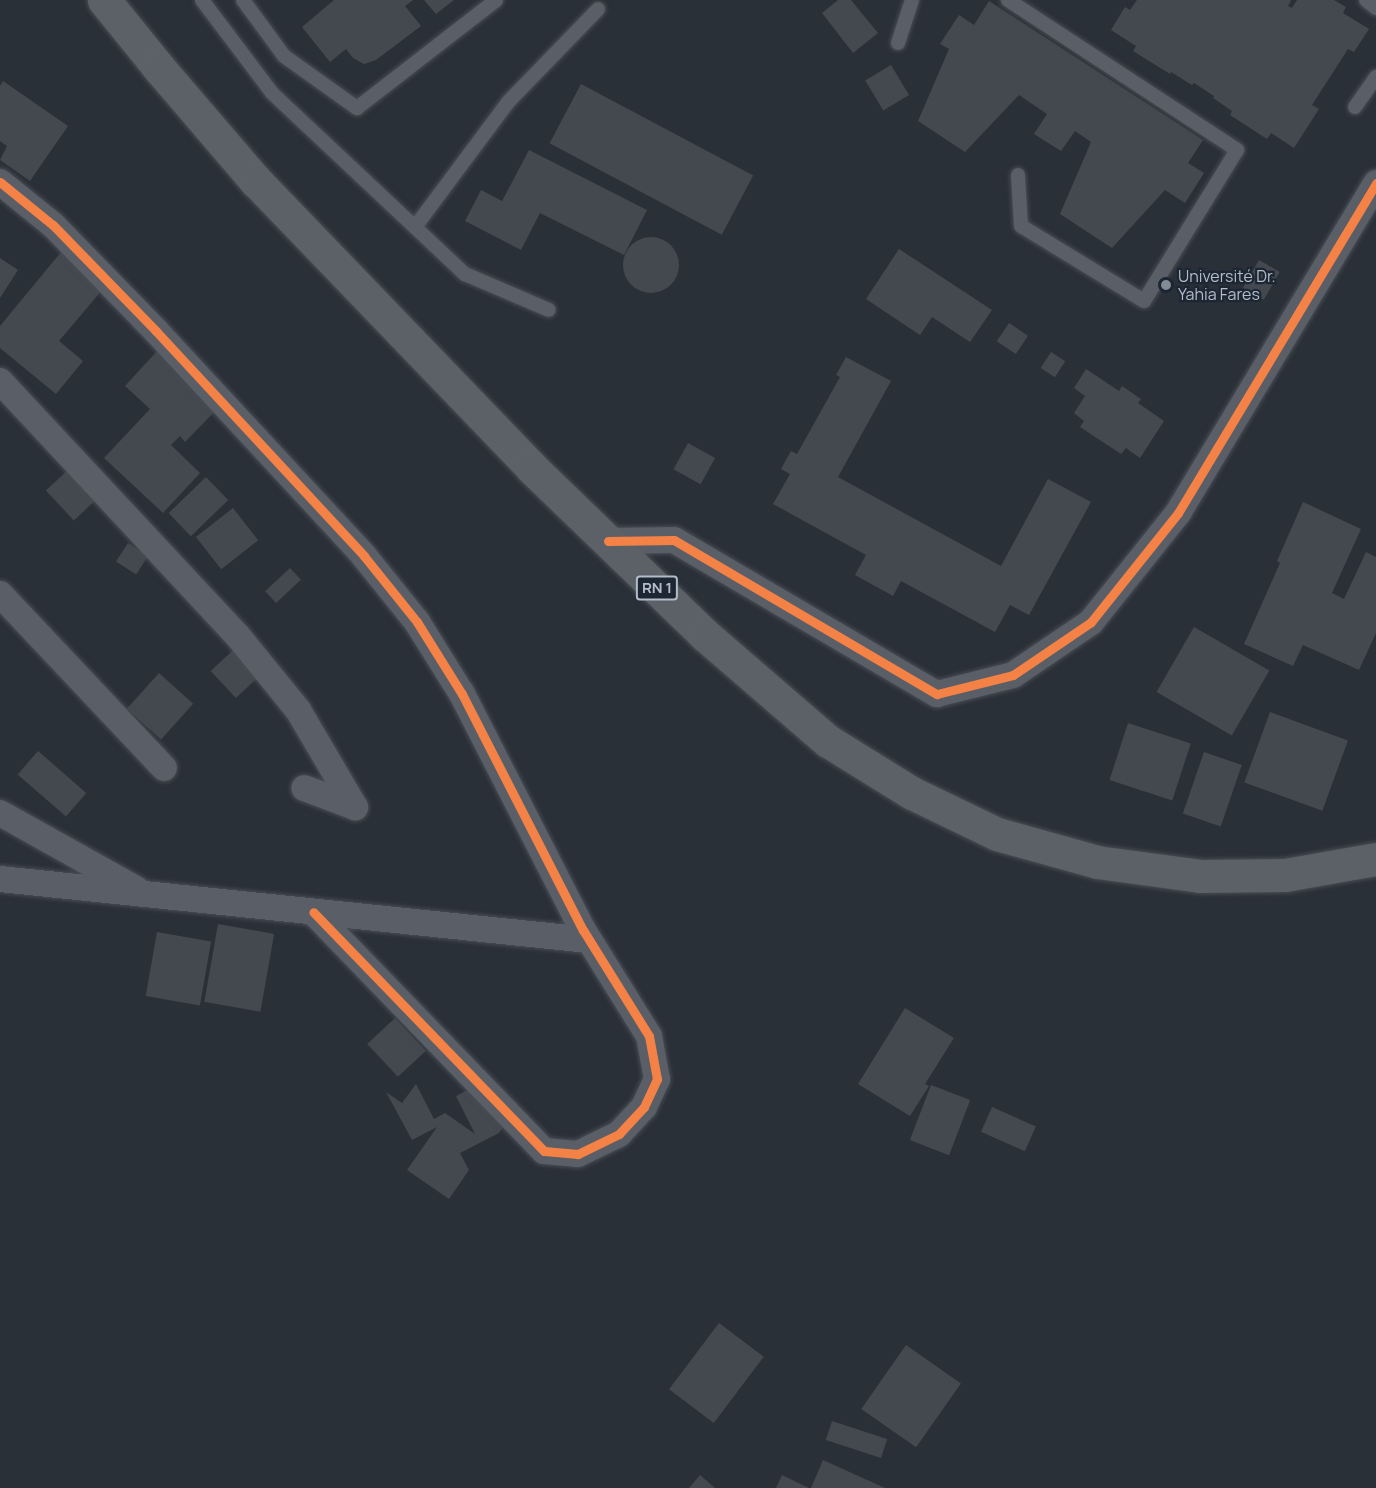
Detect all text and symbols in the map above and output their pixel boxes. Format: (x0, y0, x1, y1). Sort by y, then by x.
place label: Université Dr. Yahia Fares (1178, 266, 1275, 304)
marker: Université Dr. Yahia Fares (1159, 278, 1173, 292)
road number: RN 1 (634, 576, 680, 600)

